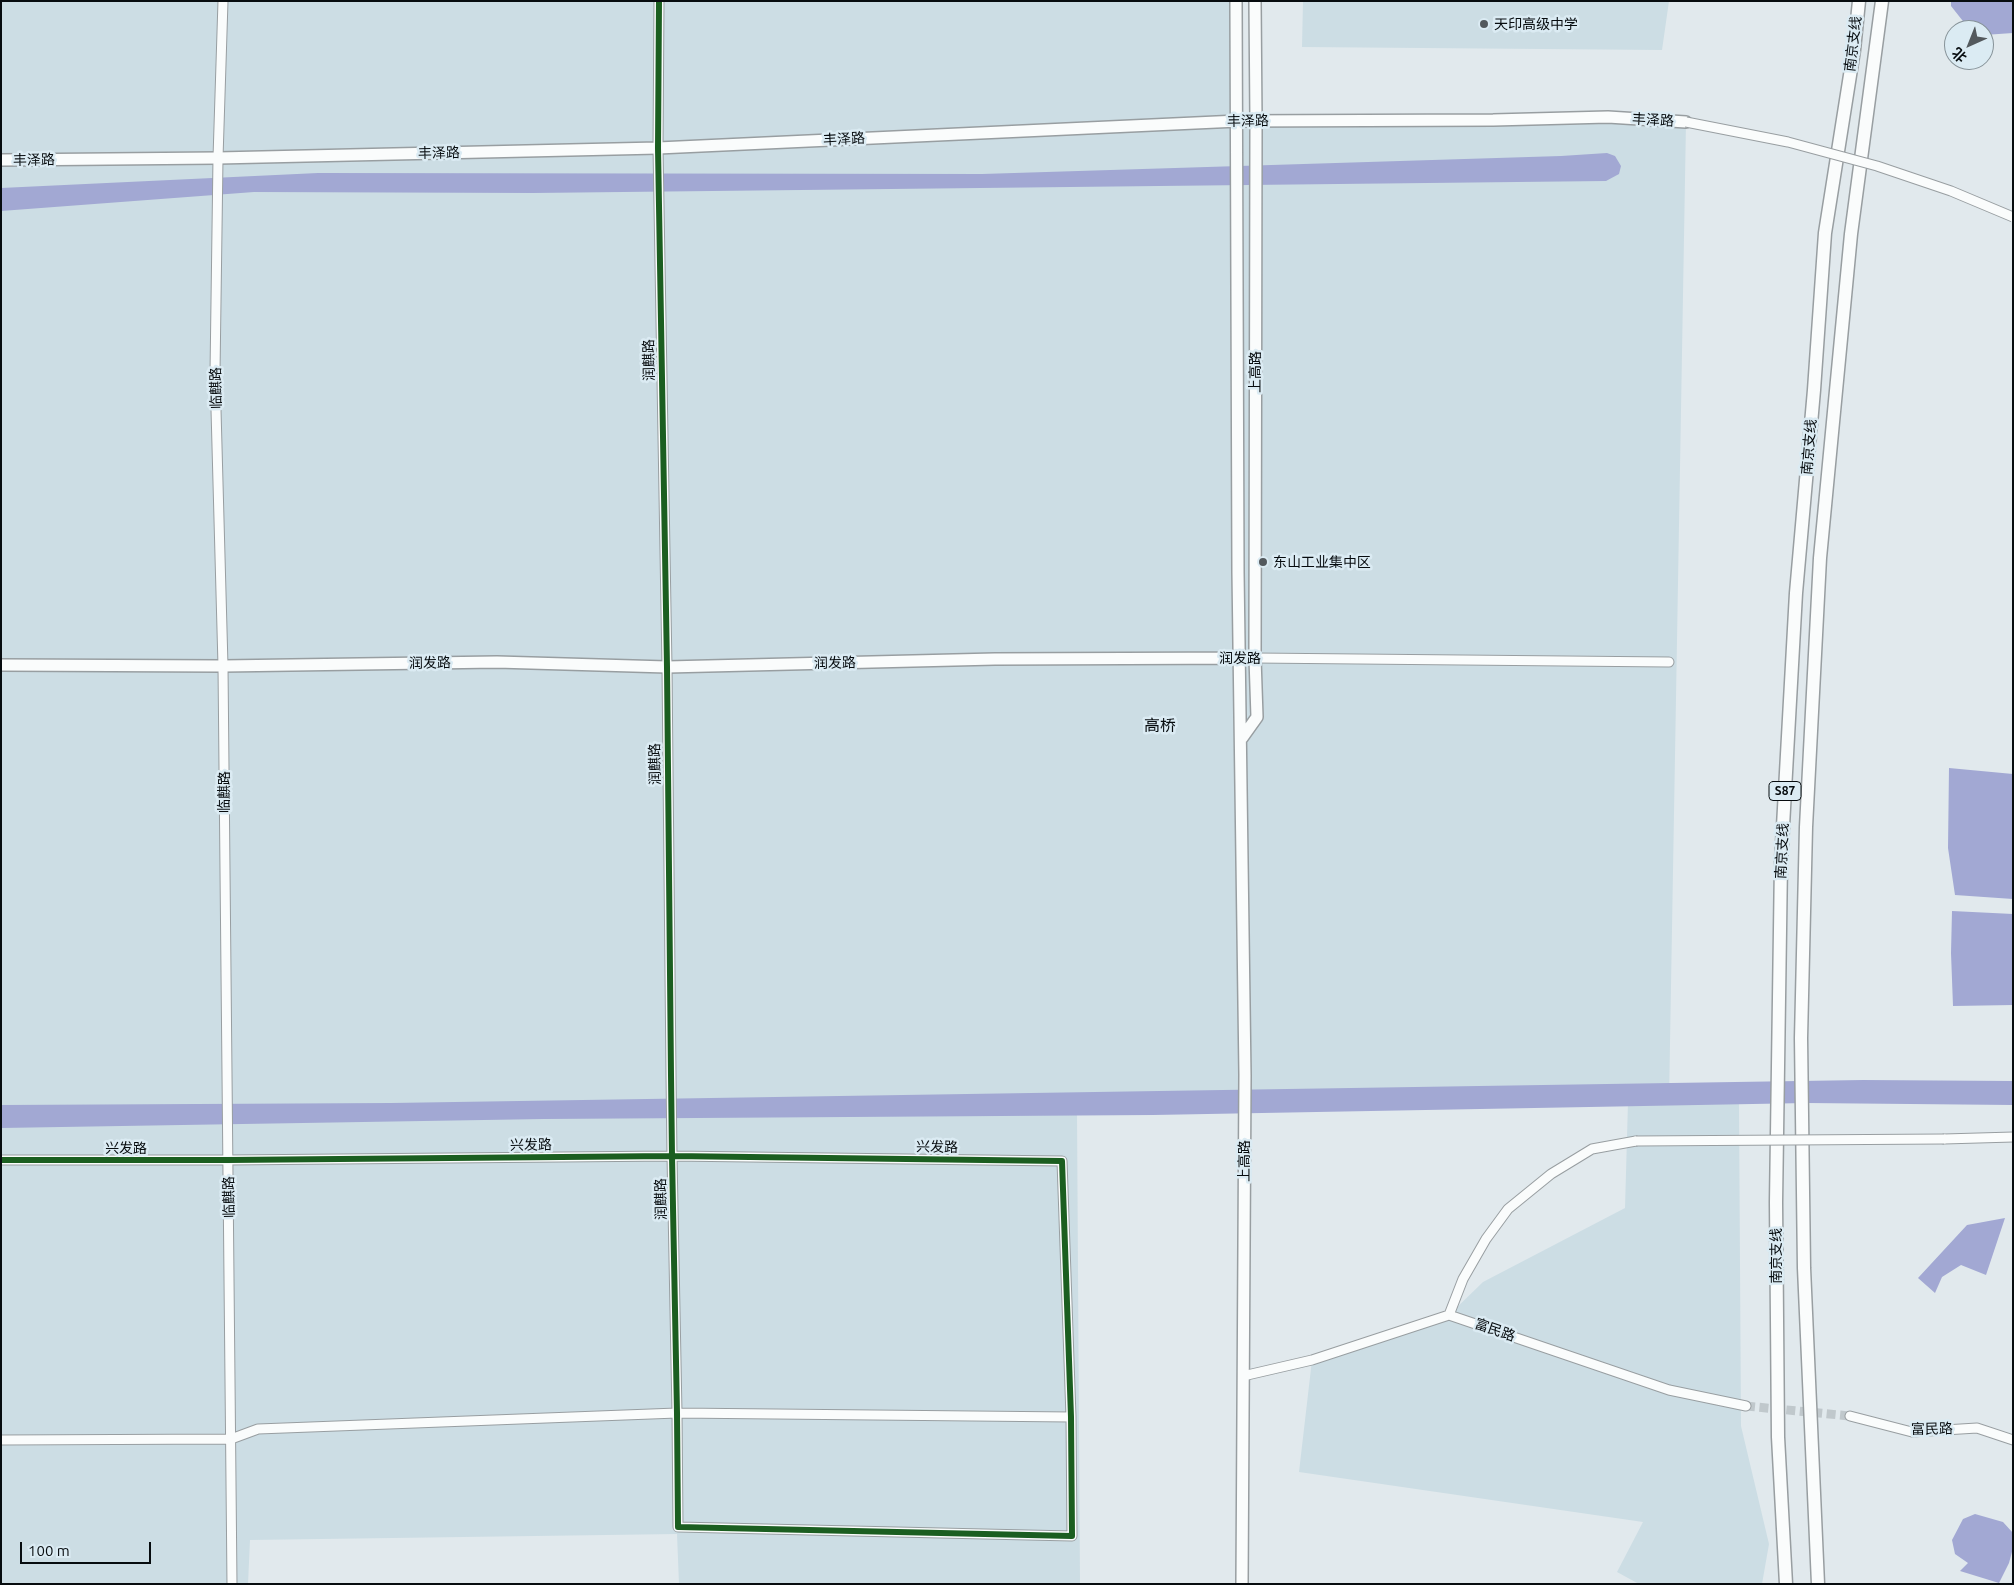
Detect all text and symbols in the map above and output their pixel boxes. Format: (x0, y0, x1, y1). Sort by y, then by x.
street label: 南京支线 (1841, 15, 1865, 73)
place label: 天印高级中学 (1494, 16, 1578, 32)
marker: 天印高级中学 (1478, 18, 1490, 30)
north arrow (1944, 20, 1994, 70)
text: 北 (1949, 44, 1970, 66)
street label: 丰泽路 (1632, 111, 1674, 129)
street label: 丰泽路 (1227, 112, 1269, 130)
street label: 丰泽路 (823, 130, 865, 148)
street label: 丰泽路 (418, 144, 460, 162)
street label: 丰泽路 (13, 151, 55, 169)
street label: 润麒路 (640, 339, 658, 381)
street label: 上高路 (1247, 351, 1263, 393)
street label: 临麒路 (207, 367, 225, 409)
street label: 南京支线 (1798, 418, 1820, 476)
place label: 东山工业集中区 (1273, 554, 1371, 570)
marker: 东山工业集中区 (1257, 556, 1269, 568)
street label: 润发路 (1219, 650, 1261, 666)
street label: 润发路 (409, 654, 451, 672)
street label: 润发路 (814, 654, 856, 672)
district label: 高桥 (1144, 716, 1176, 736)
street label: 润麒路 (646, 743, 664, 785)
street label: 临麒路 (216, 771, 232, 813)
road number: S87 (1769, 781, 1801, 800)
street label: 南京支线 (1772, 823, 1792, 879)
street label: 兴发路 (510, 1136, 552, 1154)
street label: 兴发路 (916, 1138, 958, 1156)
street label: 兴发路 (105, 1140, 147, 1156)
street label: 上高路 (1236, 1140, 1252, 1182)
street label: 临麒路 (220, 1176, 238, 1218)
street label: 润麒路 (652, 1178, 670, 1220)
street label: 南京支线 (1768, 1228, 1784, 1284)
street label: 富民路 (1472, 1315, 1518, 1345)
street label: 富民路 (1911, 1420, 1953, 1438)
scale bar (22, 1532, 154, 1564)
text: 100 m (28, 1542, 70, 1559)

